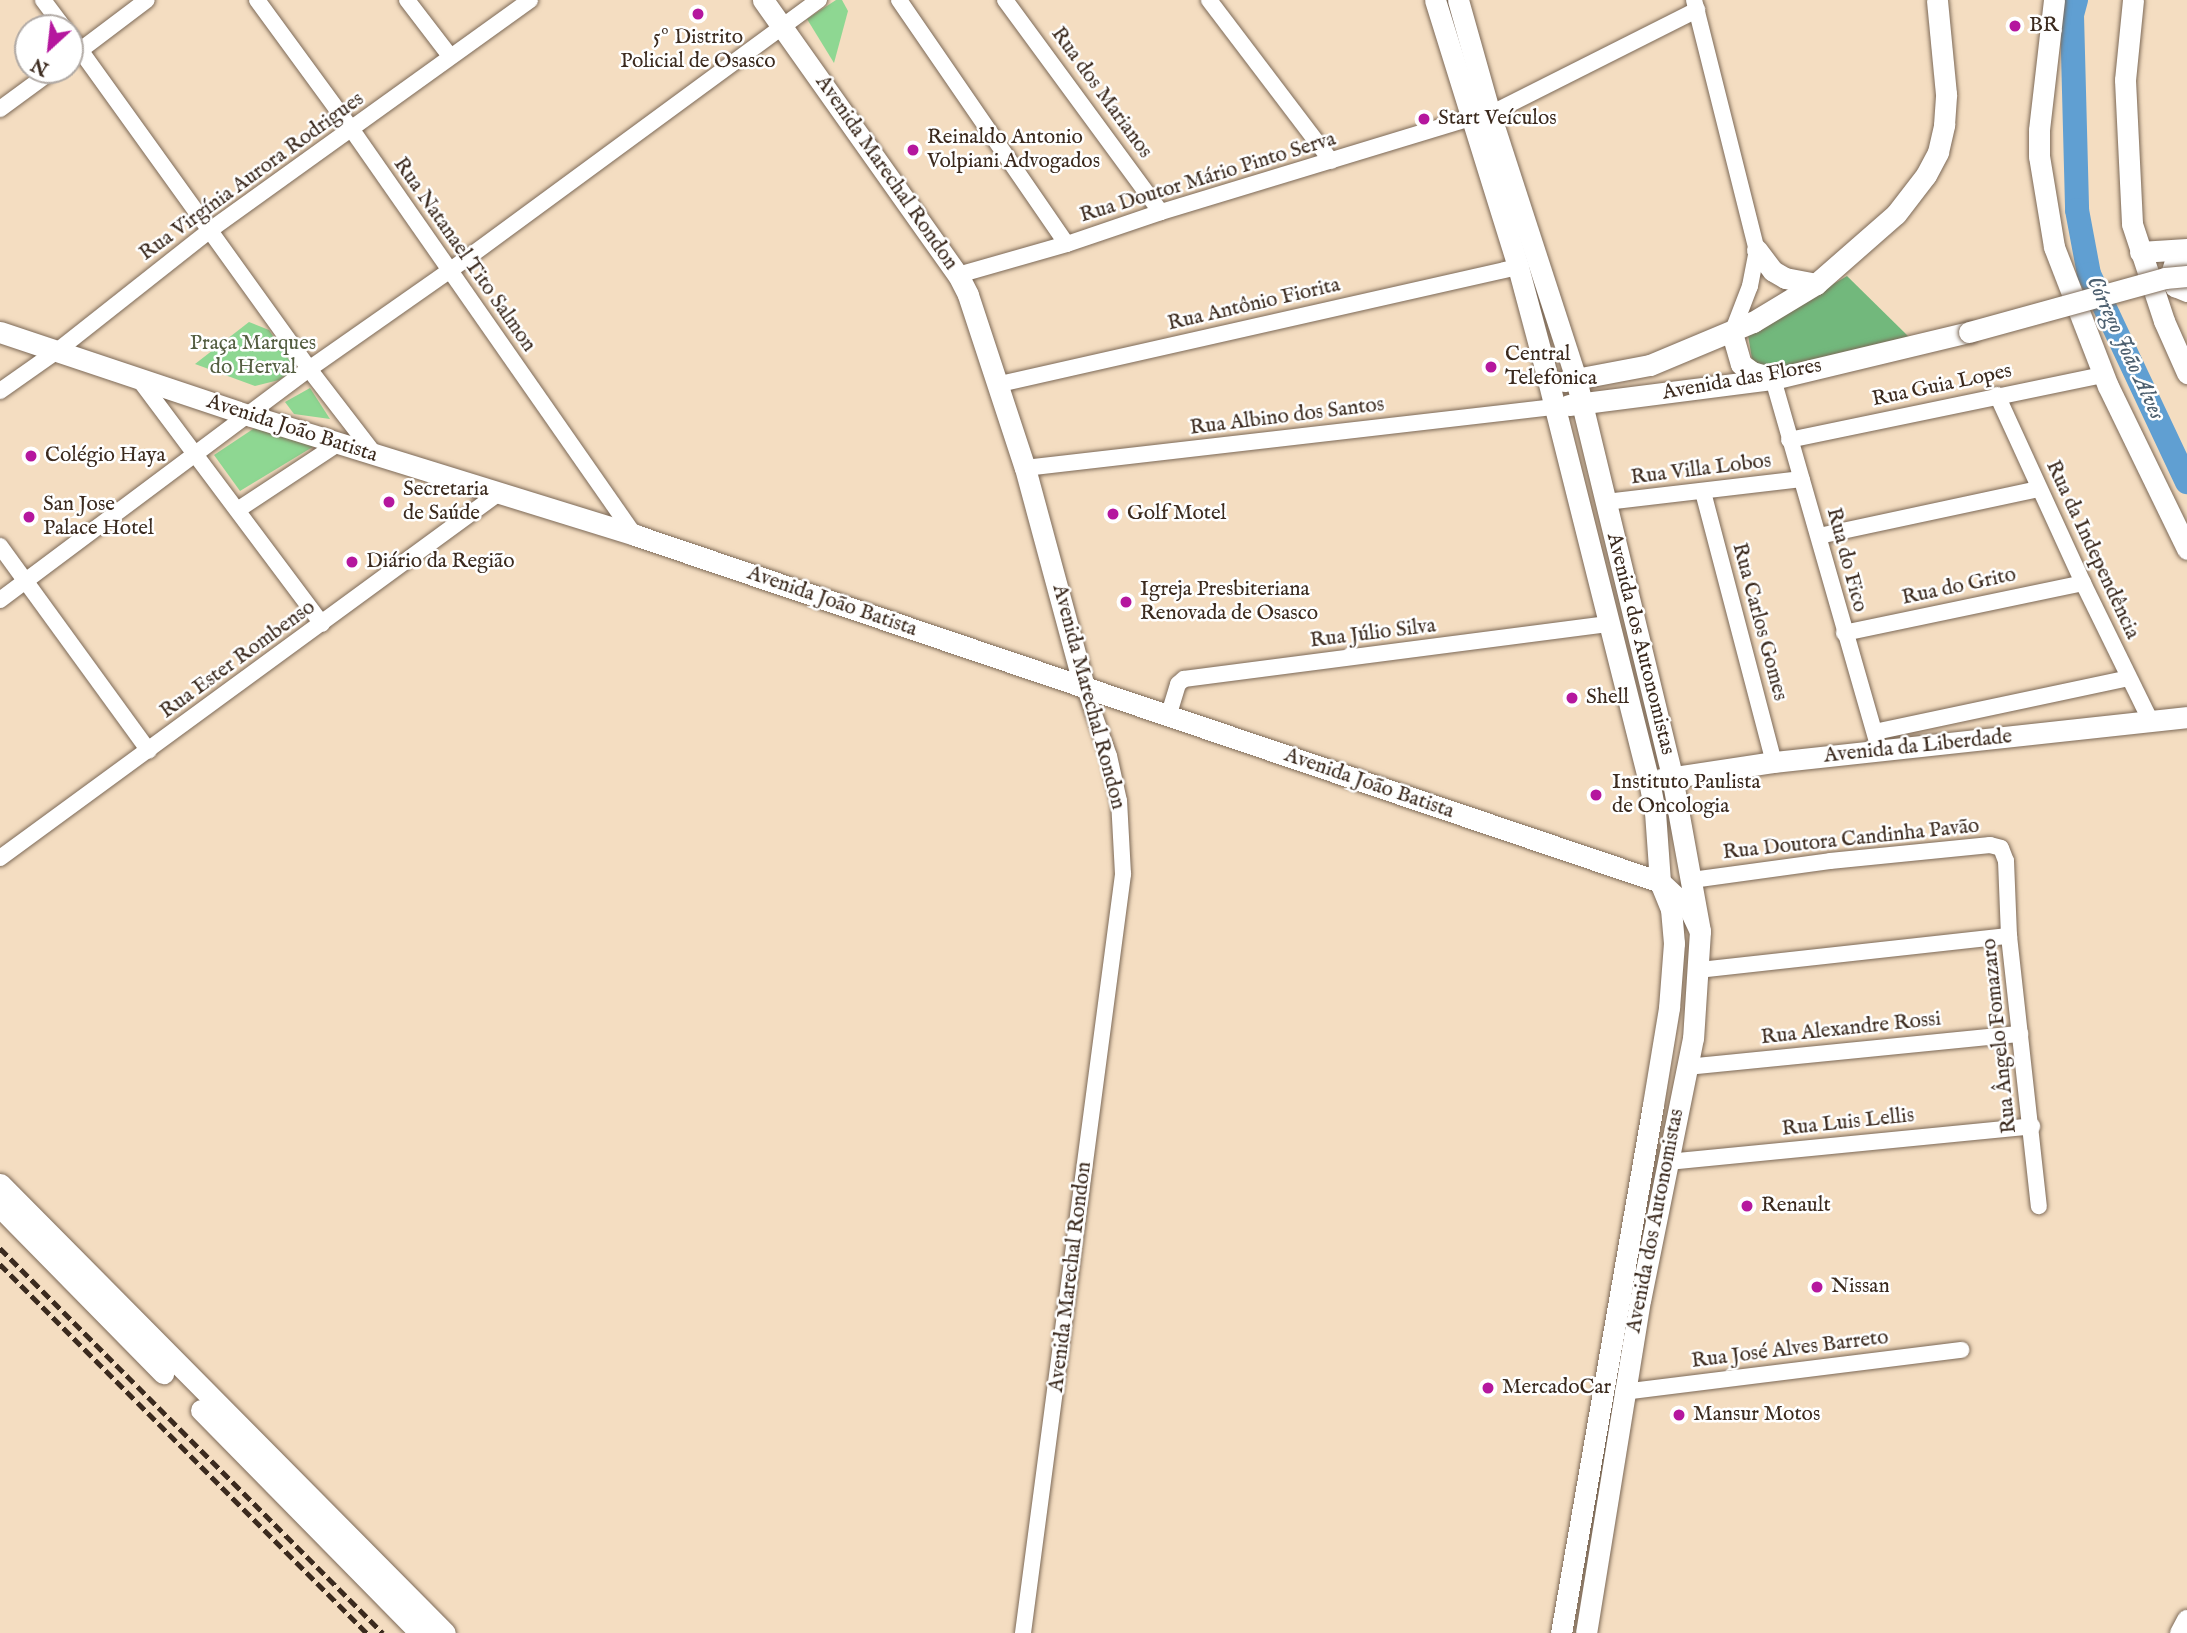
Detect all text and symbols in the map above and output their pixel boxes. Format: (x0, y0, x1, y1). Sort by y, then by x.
marker: 5º Distrito Policial de Osasco (690, 6, 706, 22)
place label: BR (2029, 13, 2059, 39)
north arrow (14, 14, 84, 84)
marker: BR (2007, 18, 2023, 34)
street label: Rua dos Marianos (1045, 22, 1157, 164)
place label: 5º Distrito Policial de Osasco (620, 25, 776, 75)
text: N (28, 52, 53, 80)
street label: Avenida Marechal Rondon (809, 71, 963, 275)
street label: Rua Virgínia Aurora Rodrigues (135, 87, 369, 267)
place label: Start Veículos (1438, 106, 1557, 132)
marker: Start Veículos (1416, 111, 1432, 127)
place label: Reinaldo Antonio Volpiani Advogados (927, 125, 1100, 175)
street label: Rua Doutor Mário Pinto Serva (1077, 127, 1339, 229)
marker: Reinaldo Antonio Volpiani Advogados (905, 142, 921, 158)
street label: Rua Natanael Tito Salmon (387, 153, 541, 357)
water label: Córrego João Alves (2080, 272, 2170, 424)
street label: Rua Antônio Fiorita (1165, 273, 1343, 337)
park label: Praça Marques do Herval (190, 331, 316, 381)
place label: Central Telefonica (1505, 342, 1597, 392)
street label: Avenida das Flores (1660, 354, 1824, 406)
marker: Central Telefonica (1483, 359, 1499, 375)
street label: Rua Guia Lopes (1870, 359, 2014, 413)
street label: Avenida João Batista (203, 390, 381, 468)
street label: Rua Albino dos Santos (1188, 393, 1386, 441)
place label: Colégio Haya (45, 443, 165, 469)
marker: Colégio Haya (23, 448, 39, 464)
street label: Rua Villa Lobos (1629, 449, 1773, 491)
street label: Rua da Independência (2040, 457, 2144, 643)
place label: Secretaria de Saúde (403, 477, 488, 527)
place label: San Jose Palace Hotel (43, 492, 154, 542)
marker: Secretaria de Saúde (381, 494, 397, 510)
place label: Golf Motel (1127, 501, 1226, 527)
street label: Rua do Fico (1820, 505, 1872, 615)
marker: Golf Motel (1105, 506, 1121, 522)
marker: San Jose Palace Hotel (21, 509, 37, 525)
street label: Avenida dos Autonomistas (1600, 531, 1680, 757)
street label: Rua Carlos Gomes (1726, 540, 1792, 704)
place label: Diário da Região (366, 549, 514, 575)
marker: Diário da Região (344, 554, 360, 570)
street label: Avenida João Batista (744, 561, 920, 643)
street label: Rua do Grito (1900, 563, 2018, 611)
place label: Igreja Presbiteriana Renovada de Osasco (1140, 577, 1318, 627)
street label: Avenida Marechal Rondon (1046, 582, 1130, 812)
marker: Igreja Presbiteriana Renovada de Osasco (1118, 594, 1134, 610)
street label: Rua Ester Rombenso (156, 595, 320, 725)
street label: Rua Júlio Silva (1309, 614, 1437, 654)
place label: Shell (1586, 685, 1629, 711)
marker: Shell (1564, 690, 1580, 706)
street label: Avenida da Liberdade (1823, 725, 2013, 769)
street label: Avenida João Batista (1281, 743, 1457, 825)
place label: Instituto Paulista de Oncologia (1612, 770, 1761, 820)
marker: Instituto Paulista de Oncologia (1586, 785, 1606, 805)
street label: Rua Doutora Candinha Pavão (1721, 814, 1981, 866)
street label: Rua Ângelo Fomazaro (1977, 937, 2023, 1135)
street label: Rua Alexandre Rossi (1760, 1007, 1942, 1051)
street label: Rua Luis Lellis (1781, 1104, 1915, 1142)
street label: Avenida dos Autonomistas (1622, 1107, 1690, 1335)
street label: Avenida Marechal Rondon (1044, 1160, 1098, 1394)
place label: Renault (1761, 1193, 1831, 1219)
marker: Renault (1739, 1198, 1755, 1214)
place label: Nissan (1831, 1274, 1890, 1300)
marker: Nissan (1809, 1279, 1825, 1295)
street label: Rua José Alves Barreto (1690, 1325, 1890, 1375)
place label: MercadoCar (1502, 1375, 1611, 1401)
marker: MercadoCar (1480, 1380, 1496, 1396)
place label: Mansur Motos (1693, 1402, 1820, 1428)
marker: Mansur Motos (1671, 1407, 1687, 1423)

